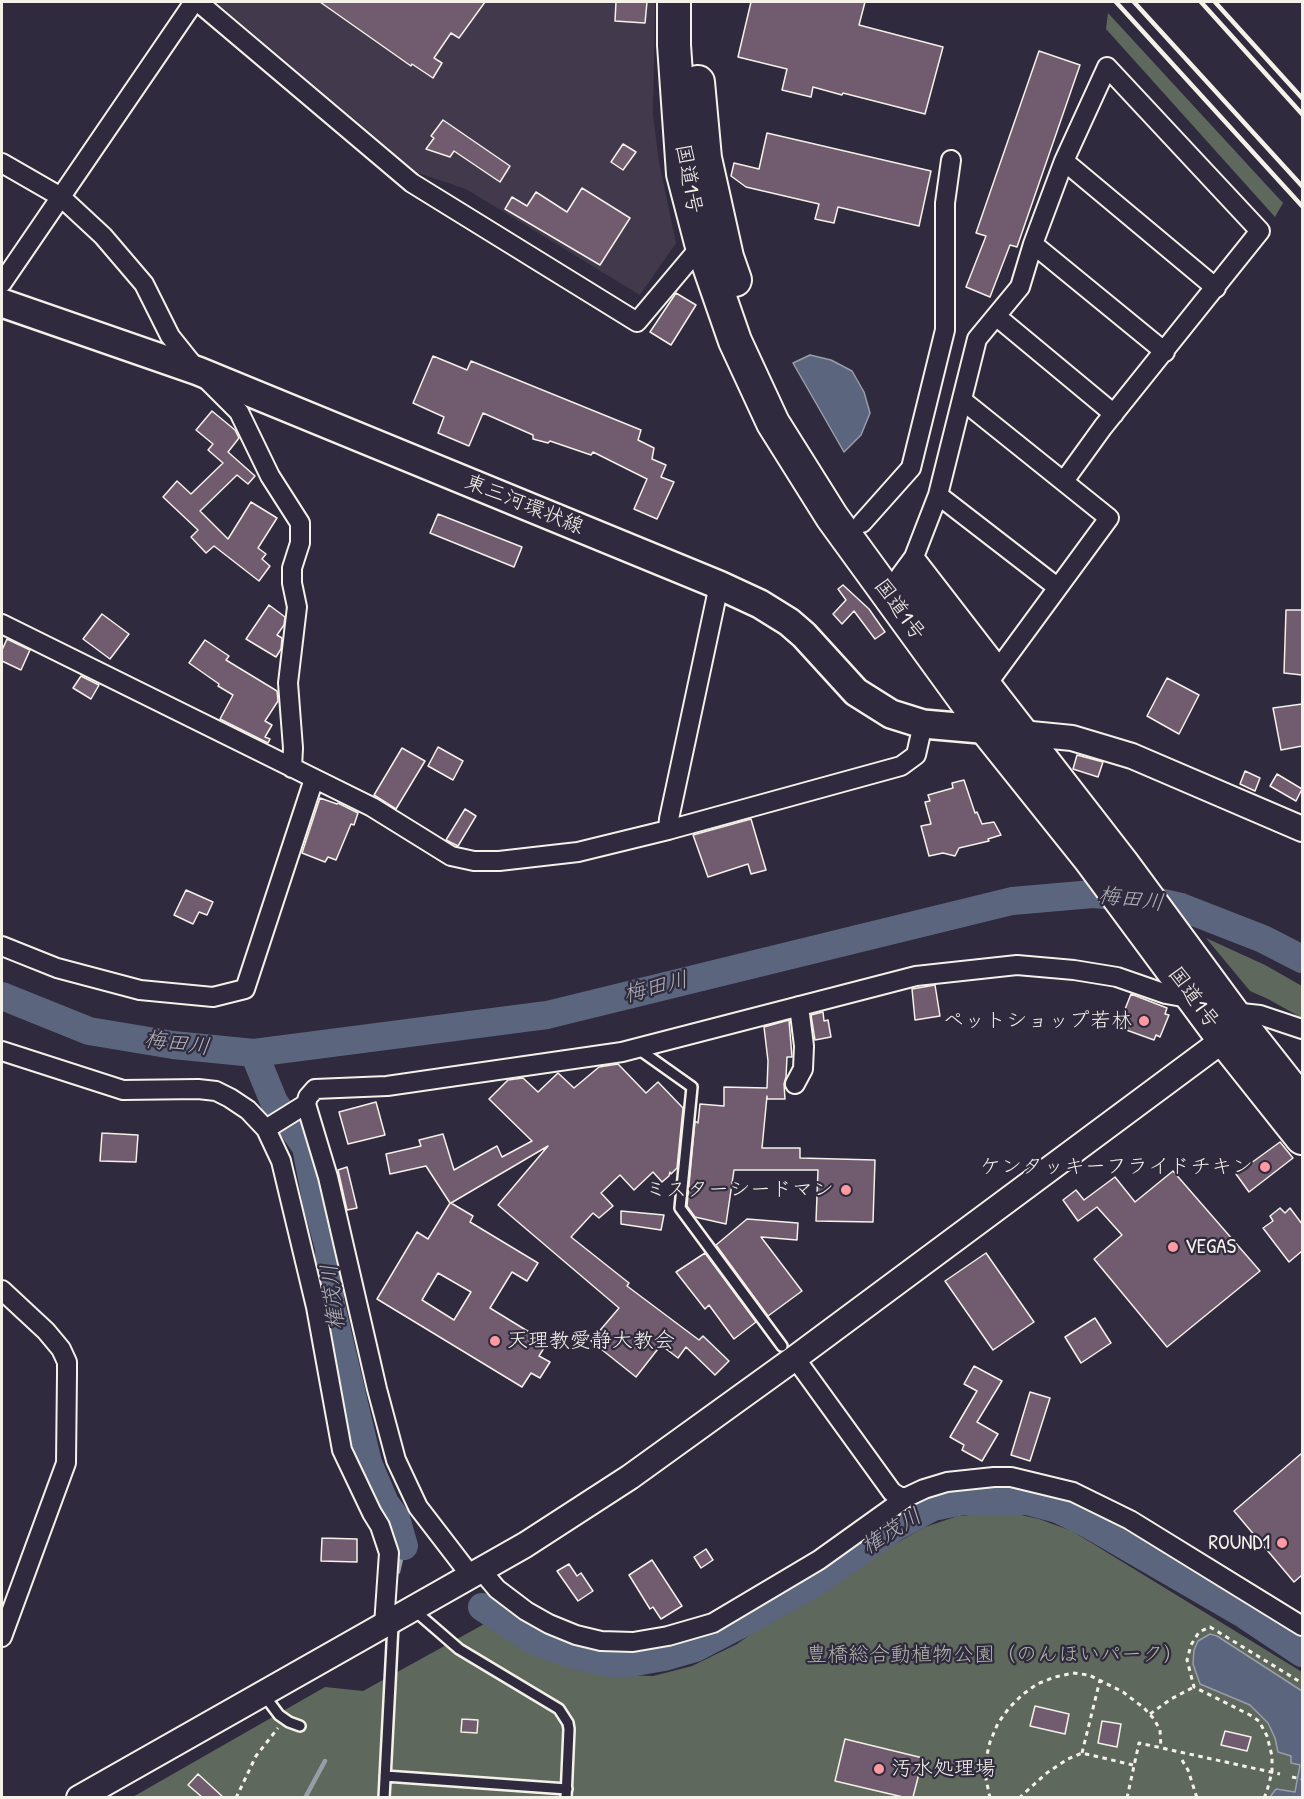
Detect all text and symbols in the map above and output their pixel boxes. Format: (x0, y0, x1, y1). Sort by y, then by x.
street label: 国道1号 (669, 142, 707, 216)
street label: 東三河環状線 (461, 470, 587, 540)
street label: 国道1号 (868, 574, 930, 646)
water label: 梅田川 (1097, 883, 1165, 917)
street label: 国道1号 (1162, 962, 1224, 1034)
water label: 梅田川 (621, 967, 691, 1009)
place label: ペットショップ若林 (943, 1008, 1132, 1034)
marker: ペットショップ若林 (1137, 1014, 1151, 1028)
water label: 梅田川 (143, 1027, 211, 1061)
place label: ケンタッキーフライドチキン (980, 1154, 1253, 1180)
marker: ケンタッキーフライドチキン (1258, 1160, 1272, 1174)
place label: ミスターシードマン (645, 1177, 834, 1203)
marker: ミスターシードマン (839, 1183, 853, 1197)
place label: VEGAS (1185, 1234, 1236, 1260)
marker: VEGAS (1166, 1240, 1180, 1254)
water label: 権茂川 (317, 1263, 351, 1331)
place label: 天理教愛静大教会 (507, 1328, 675, 1354)
marker: 天理教愛静大教会 (488, 1334, 502, 1348)
water label: 権茂川 (857, 1503, 927, 1561)
place label: ROUND1 (1208, 1530, 1270, 1556)
marker: ROUND1 (1275, 1536, 1289, 1550)
park label: 豊橋総合動植物公園（のんほいパーク） (806, 1642, 1184, 1668)
place label: 汚水処理場 (891, 1756, 996, 1782)
marker: 汚水処理場 (872, 1762, 886, 1776)

